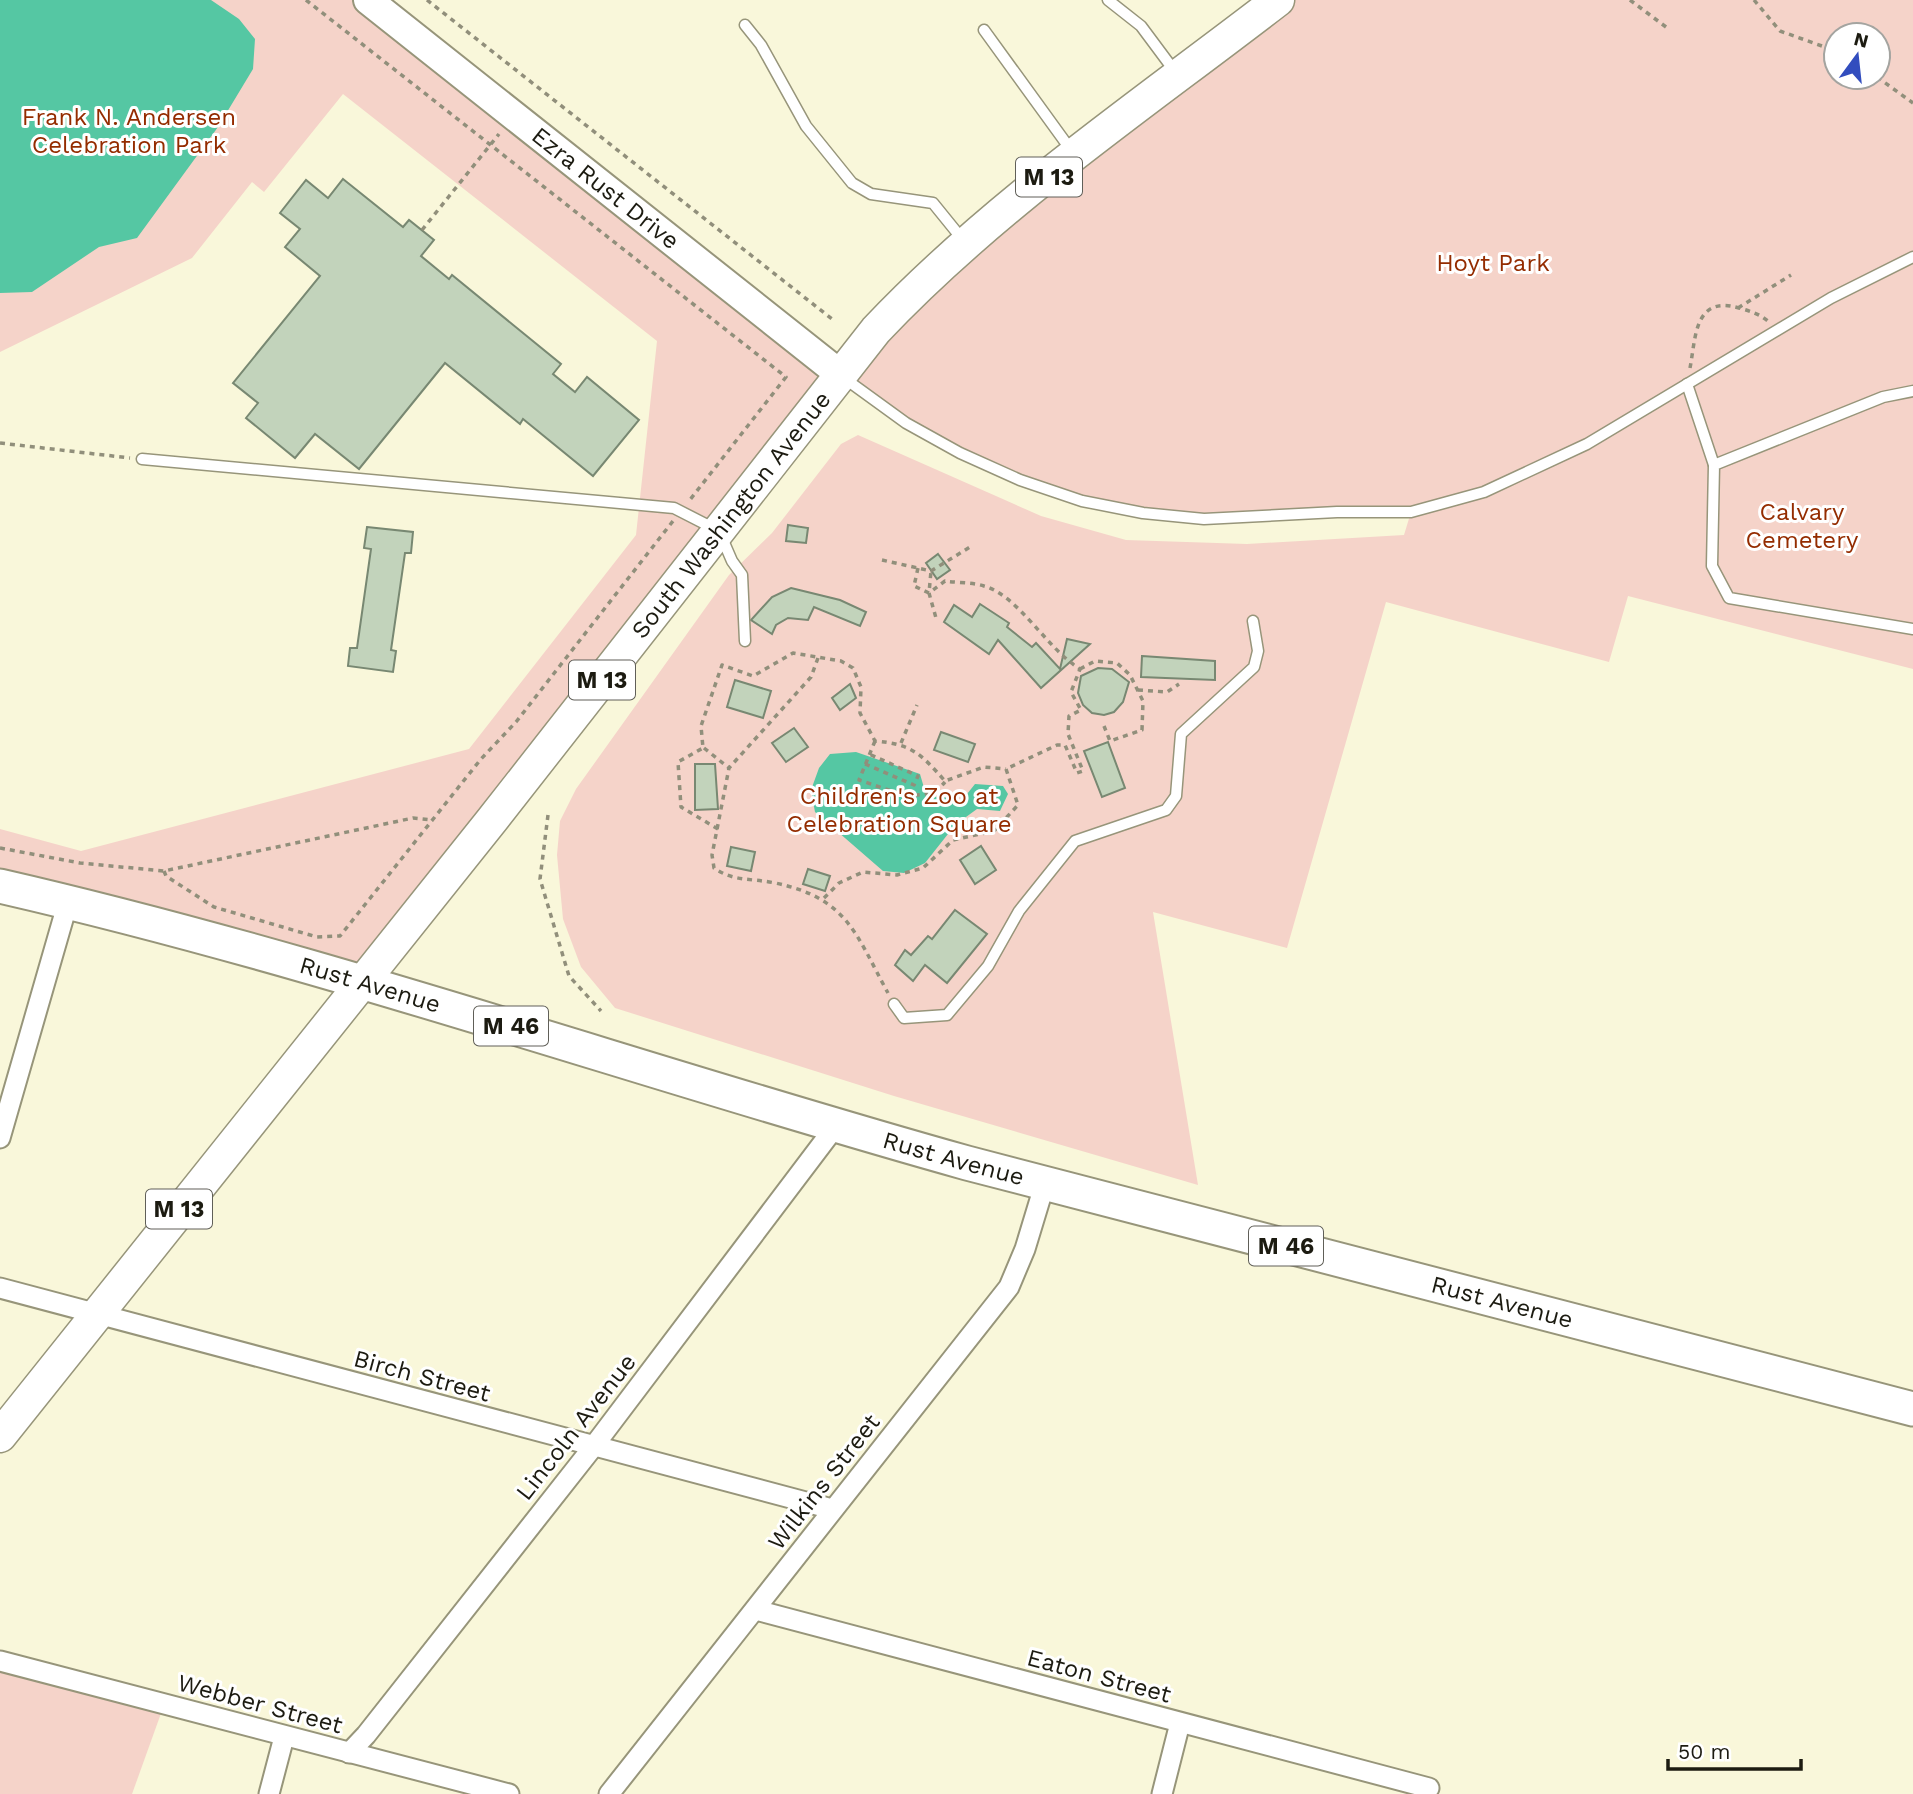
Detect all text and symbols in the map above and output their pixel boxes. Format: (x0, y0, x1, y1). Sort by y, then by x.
north arrow (1822, 21, 1892, 91)
text: N (1851, 27, 1871, 53)
park label: Frank N. Andersen Celebration Park (22, 103, 236, 159)
street label: Ezra Rust Drive (526, 121, 685, 255)
road number: M 13 (1016, 158, 1082, 196)
park label: Hoyt Park (1436, 249, 1550, 277)
street label: South Washington Avenue (626, 386, 836, 644)
park label: Calvary Cemetery (1746, 498, 1859, 554)
road number: M 13 (569, 660, 635, 700)
park label: Children's Zoo at Celebration Square (786, 782, 1012, 838)
street label: Rust Avenue (296, 951, 444, 1019)
road number: M 46 (474, 1007, 548, 1046)
street label: Rust Avenue (880, 1126, 1027, 1191)
road number: M 13 (146, 1190, 212, 1228)
road number: M 46 (1249, 1226, 1323, 1266)
street label: Rust Avenue (1428, 1270, 1576, 1334)
street label: Birch Street (351, 1344, 493, 1408)
street label: Lincoln Avenue (510, 1348, 642, 1506)
street label: Wilkins Street (762, 1408, 886, 1556)
street label: Eaton Street (1024, 1643, 1174, 1709)
street label: Webber Street (174, 1669, 346, 1739)
scale bar (1668, 1728, 1801, 1772)
text: 50 m (1678, 1739, 1730, 1764)

